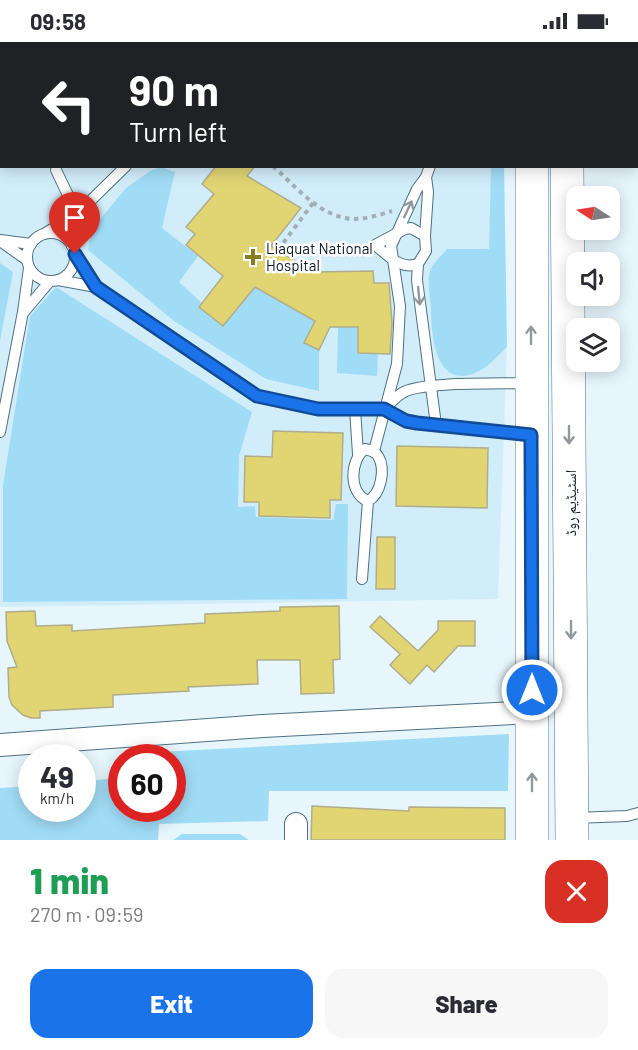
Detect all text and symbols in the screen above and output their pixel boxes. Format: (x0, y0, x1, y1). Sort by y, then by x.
text: 09:58 (30, 8, 86, 34)
text: 90 m (129, 64, 219, 114)
icon: left (30, 66, 108, 144)
text: Turn left (129, 115, 227, 147)
north arrow (566, 186, 620, 240)
map controls (566, 186, 620, 372)
pin (49, 192, 100, 254)
icon: arrive (58, 201, 91, 234)
one-way arrow (403, 201, 414, 219)
place label: Liaquat National Hospital (266, 239, 373, 274)
marker: Liaquat National Hospital (244, 248, 262, 266)
button: sound (566, 252, 620, 306)
one-way arrow (414, 286, 425, 306)
button: layers (566, 318, 620, 372)
one-way arrow (525, 325, 537, 345)
one-way arrow (563, 424, 575, 444)
street label: اسٹیڈیم روڈ (561, 470, 581, 536)
one-way arrow (565, 619, 577, 639)
position arrow (500, 658, 564, 722)
speed limit sign: 60 (108, 744, 186, 822)
text: 49 (40, 758, 74, 794)
one-way arrow (526, 772, 538, 792)
text: km/h (40, 789, 74, 807)
text: 1 min (30, 858, 109, 901)
button: close (545, 860, 608, 923)
text: 270 m · 09:59 (30, 902, 143, 926)
button: Exit (30, 969, 313, 1038)
button: Share (325, 969, 608, 1038)

